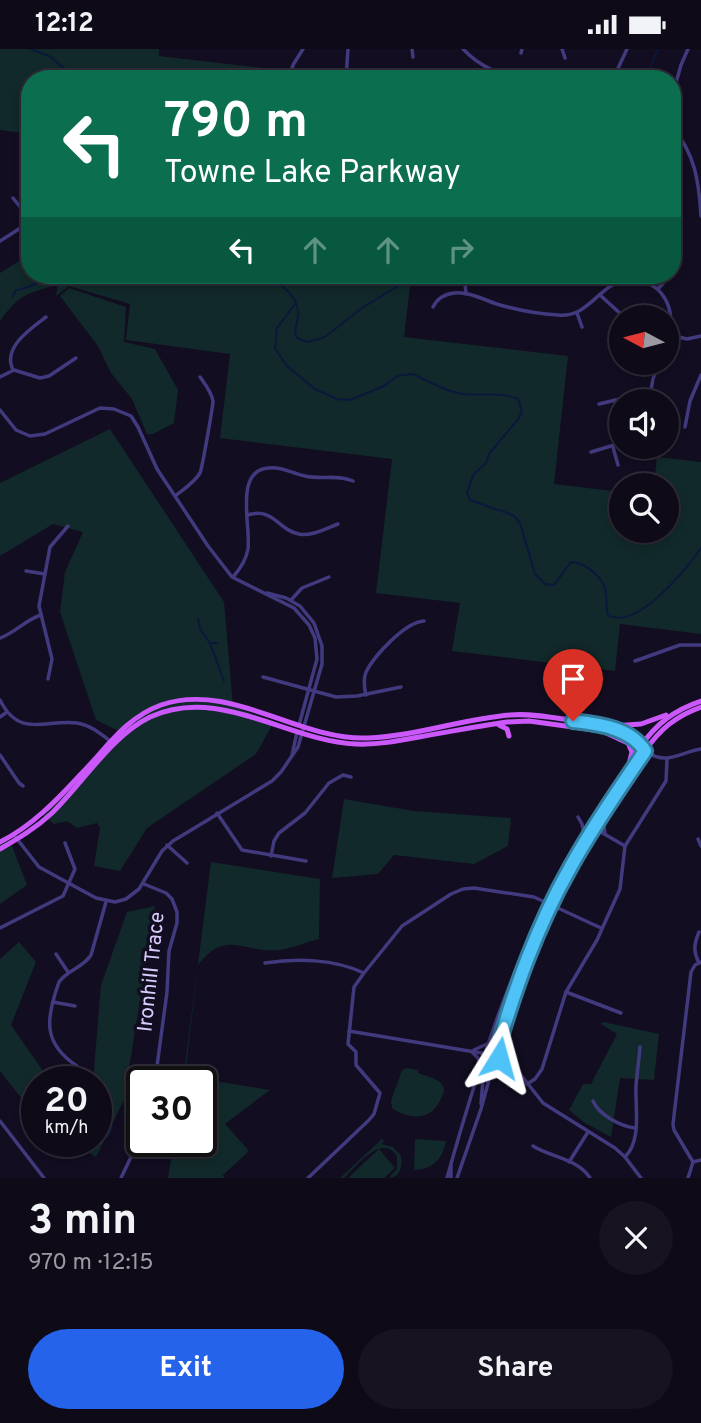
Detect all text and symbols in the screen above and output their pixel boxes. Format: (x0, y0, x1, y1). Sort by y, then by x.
text: 12:12 (35, 8, 94, 41)
text: 790 m (164, 93, 308, 155)
icon: left (49, 98, 140, 189)
text: Towne Lake Parkway (164, 154, 461, 194)
icon: left (223, 231, 261, 269)
icon: ahead (296, 231, 334, 269)
icon: ahead (369, 231, 407, 269)
icon: right (442, 231, 480, 269)
north arrow (609, 305, 679, 375)
map controls (609, 305, 679, 543)
button: sound (609, 389, 679, 459)
button: search (609, 473, 679, 543)
pin (543, 649, 603, 721)
icon: arrive (554, 660, 592, 698)
street label: Ironhill Trace (132, 911, 172, 1033)
position arrow (462, 1021, 536, 1095)
speed limit sign: 30 (126, 1066, 217, 1157)
text: 20 (44, 1080, 89, 1124)
text: km/h (45, 1117, 88, 1140)
text: 3 min (28, 1196, 137, 1249)
button: close (599, 1201, 673, 1275)
text: 970 m · 12:15 (28, 1249, 154, 1278)
button: Exit (28, 1329, 344, 1409)
button: Share (358, 1329, 673, 1409)

